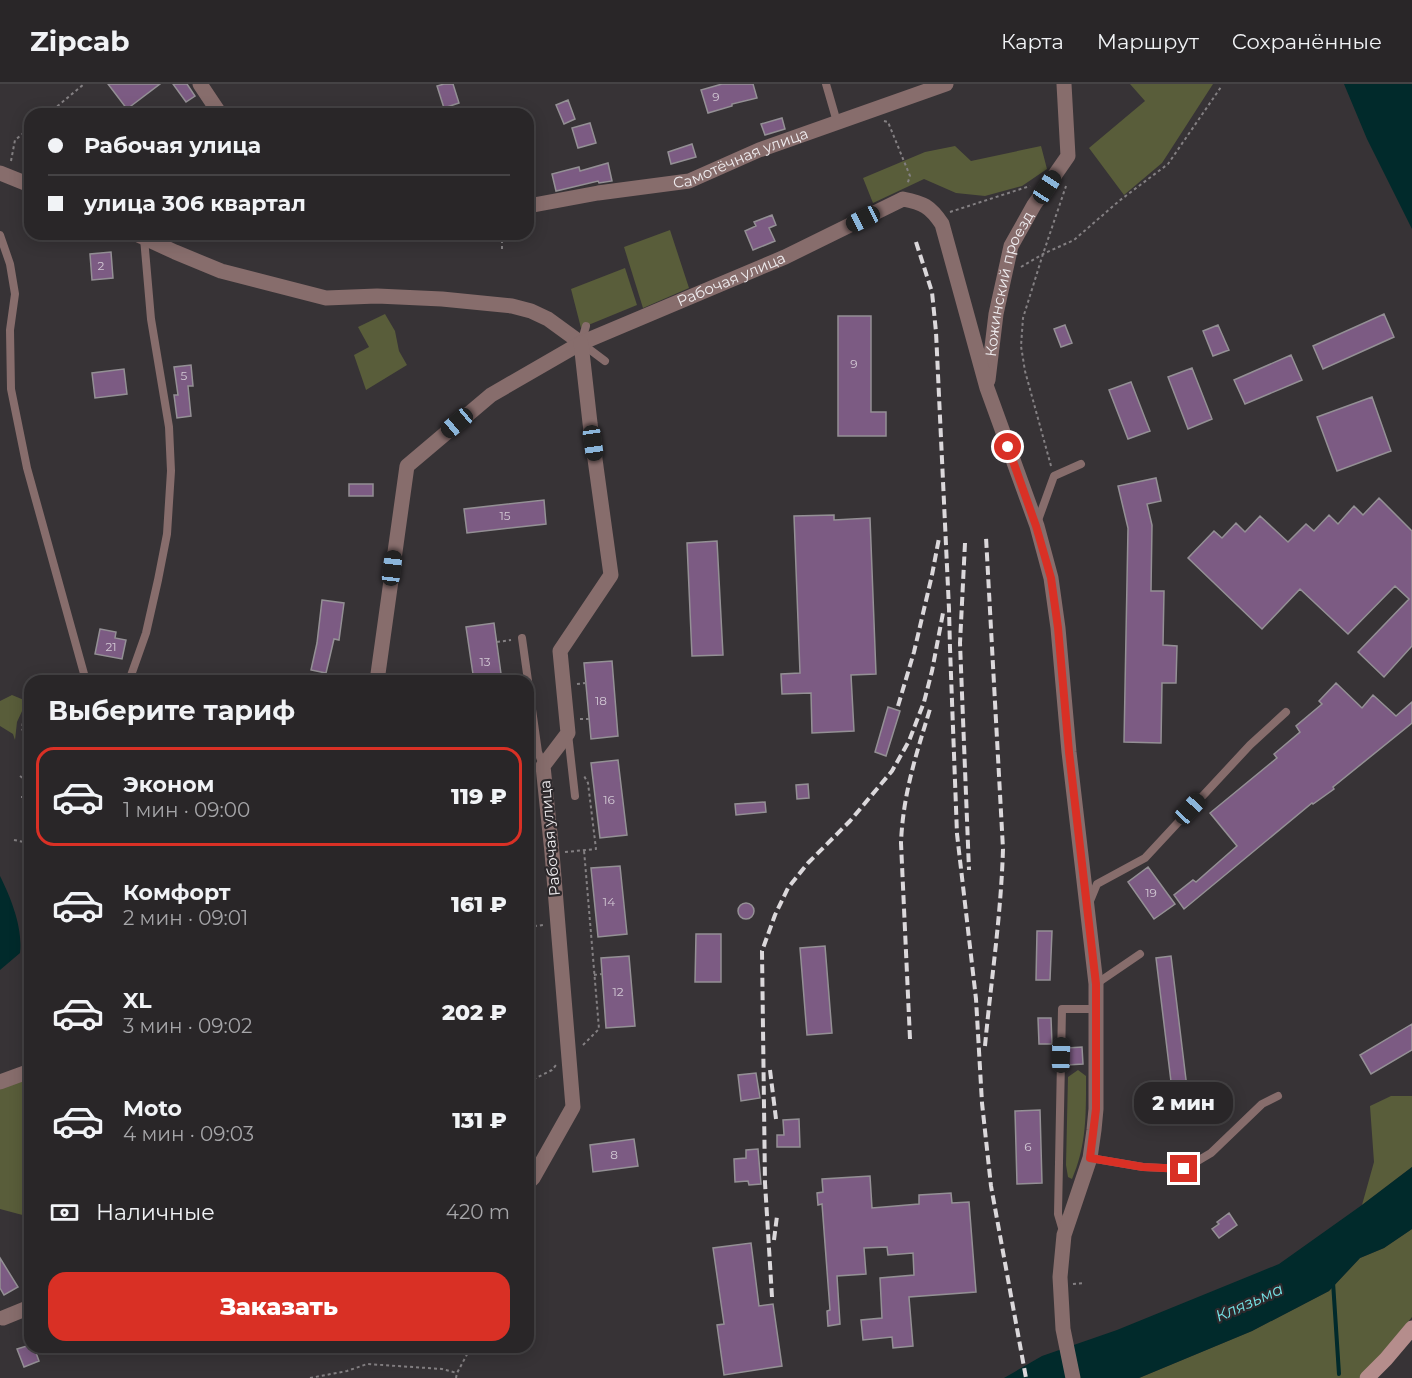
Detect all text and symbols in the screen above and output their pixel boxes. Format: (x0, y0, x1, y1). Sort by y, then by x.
text: Zipcab (30, 24, 130, 58)
text: Карта (1001, 29, 1064, 54)
text: Маршрут (1097, 29, 1199, 54)
text: Сохранённые (1232, 29, 1382, 54)
house number: 9 (712, 89, 720, 104)
street label: Самотёчная улица (672, 123, 811, 192)
text: Рабочая улица (84, 132, 261, 159)
car (1030, 167, 1064, 207)
text: улица 306 квартал (84, 190, 306, 217)
car (843, 203, 883, 235)
street label: Кожинский проезд (981, 207, 1038, 358)
street label: Рабочая улица (674, 248, 788, 311)
house number: 2 (98, 258, 105, 273)
house number: 9 (850, 356, 858, 371)
house number: 5 (181, 368, 188, 383)
car (437, 405, 477, 441)
car (582, 424, 604, 462)
route start (994, 433, 1021, 460)
house number: 15 (499, 508, 511, 523)
car (381, 549, 403, 587)
house number: 21 (105, 639, 117, 654)
house number: 13 (479, 654, 491, 669)
house number: 18 (595, 693, 607, 708)
text: Выберите тариф (48, 694, 295, 727)
icon: car (51, 770, 105, 824)
text: Эконом (123, 771, 214, 798)
street label: Рабочая улица (535, 779, 564, 897)
text: 119 ₽ (451, 783, 507, 810)
car (1171, 790, 1209, 828)
house number: 16 (603, 792, 615, 807)
text: 1 мин · 09:00 (123, 798, 250, 822)
icon: car (51, 878, 105, 932)
text: Комфорт (123, 879, 231, 906)
house number: 19 (1145, 885, 1157, 900)
text: 161 ₽ (451, 891, 507, 918)
house number: 14 (603, 894, 615, 909)
text: 2 мин · 09:01 (123, 906, 248, 930)
house number: 12 (612, 984, 624, 999)
icon: car (51, 986, 105, 1040)
text: XL (123, 987, 152, 1014)
text: 202 ₽ (442, 999, 507, 1026)
text: 3 мин · 09:02 (123, 1014, 252, 1038)
car (1052, 1037, 1070, 1073)
callout: 2 мин (1134, 1082, 1234, 1124)
text: 2 мин (1152, 1091, 1215, 1115)
icon: car (51, 1094, 105, 1148)
text: Moto (123, 1095, 182, 1122)
text: 131 ₽ (452, 1107, 507, 1134)
text: 4 мин · 09:03 (123, 1122, 254, 1146)
house number: 6 (1024, 1139, 1032, 1154)
house number: 8 (610, 1147, 618, 1162)
route end (1170, 1155, 1197, 1182)
icon: cash (48, 1196, 81, 1229)
text: Наличные (96, 1199, 215, 1226)
text: 420 m (446, 1200, 510, 1224)
button: Заказать (48, 1272, 510, 1341)
water label: Клязьма (1213, 1279, 1286, 1326)

